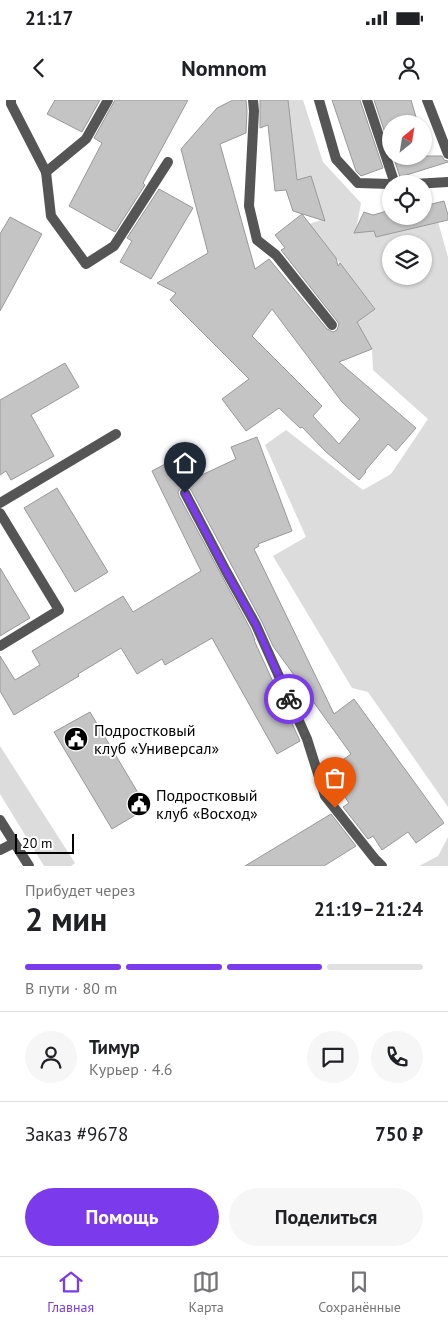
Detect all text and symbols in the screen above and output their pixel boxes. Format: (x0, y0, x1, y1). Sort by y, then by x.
text: 21:17 (25, 6, 73, 30)
icon: back (25, 54, 53, 82)
text: Nomnom (181, 54, 267, 82)
icon: person (395, 54, 423, 82)
north arrow (382, 115, 432, 165)
map controls (382, 115, 432, 285)
button: locate (382, 175, 432, 225)
button: layers (382, 235, 432, 285)
pin (164, 442, 206, 493)
icon: home (171, 449, 199, 477)
courier (264, 674, 314, 724)
icon: bike (275, 685, 303, 713)
place label: Подростковый клуб «Универсал» (94, 720, 219, 758)
public building icon: Подростковый клуб «Универсал» (63, 726, 89, 752)
pin (314, 757, 356, 808)
icon: bag (321, 764, 349, 792)
place label: Подростковый клуб «Восход» (156, 785, 258, 823)
public building icon: Подростковый клуб «Восход» (126, 791, 152, 817)
scale bar (15, 831, 74, 854)
text: 20 m (22, 834, 52, 852)
text: Прибудет через (25, 880, 135, 900)
text: 21:19–21:24 (314, 897, 423, 921)
text: 2 мин (25, 898, 107, 940)
text: В пути · 80 m (25, 978, 117, 998)
button: person (25, 1031, 77, 1083)
button: chat (307, 1031, 359, 1083)
button: phone (371, 1031, 423, 1083)
text: Тимур (89, 1035, 140, 1059)
text: Курьер · 4.6 (89, 1059, 173, 1079)
text: Заказ #9678 (25, 1122, 128, 1146)
text: 750 ₽ (375, 1122, 423, 1146)
button: Помощь (25, 1188, 219, 1246)
button: Поделиться (229, 1188, 423, 1246)
tab: Главная (47, 1268, 94, 1316)
tab: Карта (188, 1268, 224, 1316)
tab: Сохранённые (318, 1268, 401, 1316)

